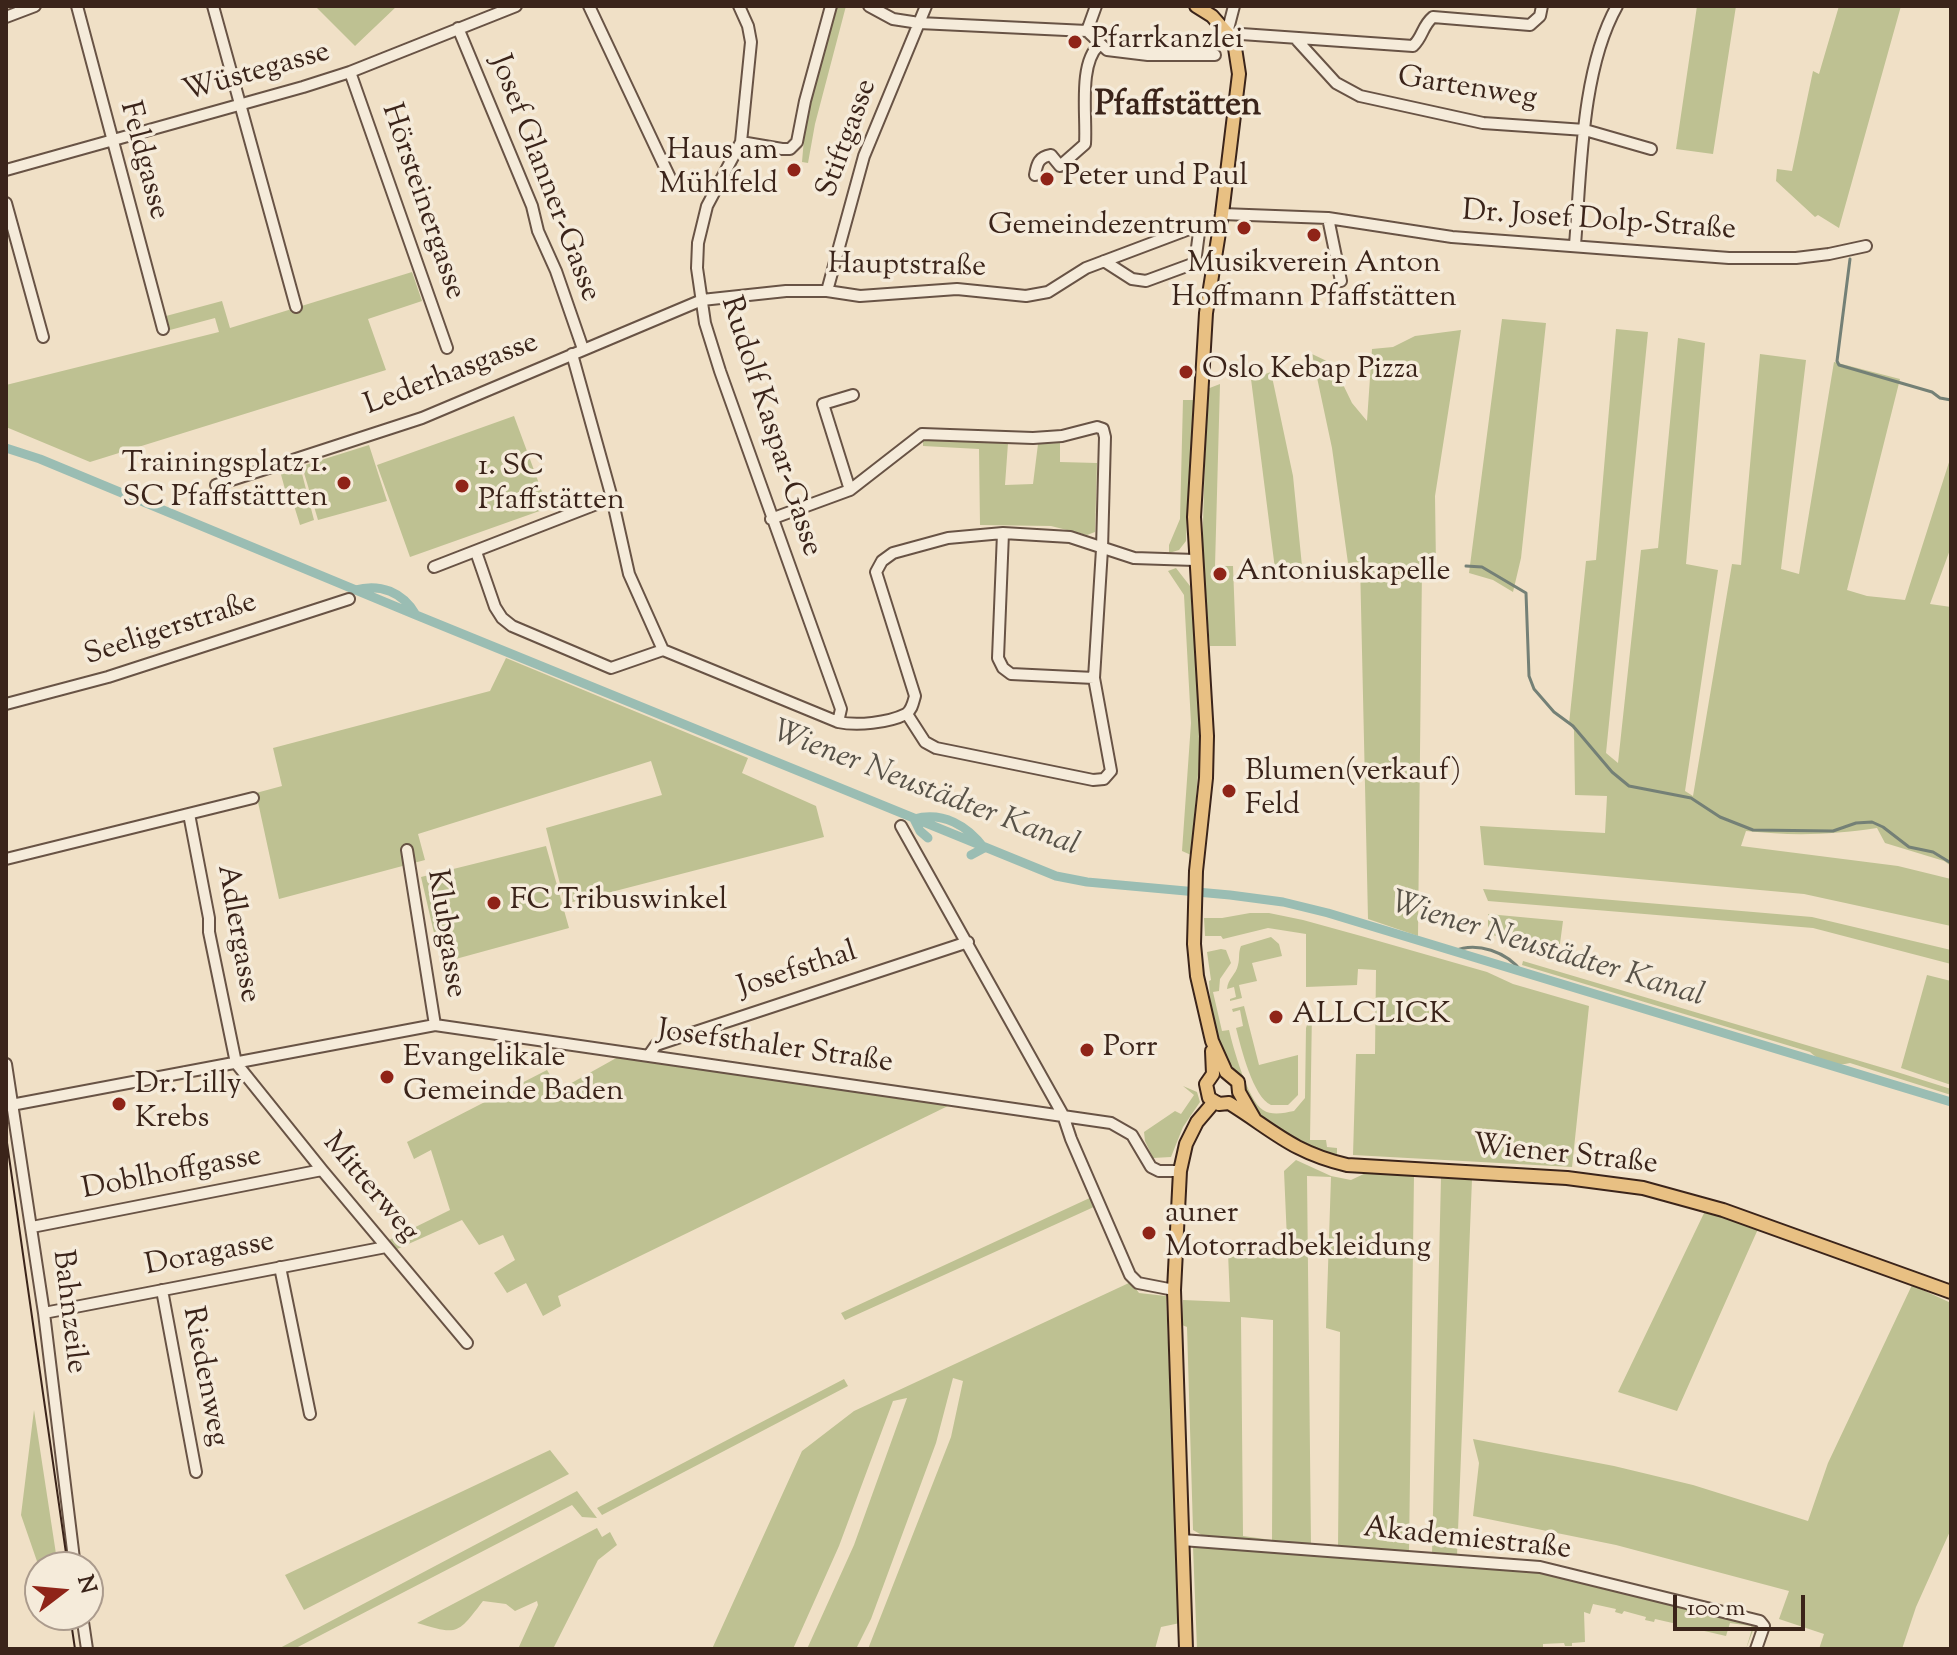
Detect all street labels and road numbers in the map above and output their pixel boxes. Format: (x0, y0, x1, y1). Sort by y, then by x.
street label: Wüstegasse (180, 36, 334, 112)
street label: Josef Glanner-Gasse (479, 51, 607, 307)
street label: Gartenweg (1395, 61, 1539, 119)
street label: Stiftgasse (811, 75, 887, 203)
street label: Feldgasse (109, 98, 175, 224)
street label: Hörsteinergasse (371, 99, 471, 305)
street label: Dr. Josef Dolp-Straße (1461, 195, 1737, 251)
street label: Hauptstraße (828, 249, 986, 287)
street label: Rudolf Kaspar-Gasse (710, 293, 828, 561)
street label: Lederhasgasse (360, 326, 544, 426)
street label: Seeligerstraße (80, 586, 262, 676)
street label: Adlergasse (206, 862, 266, 1006)
street label: Klubgasse (416, 867, 472, 1001)
street label: Josefsthal (734, 936, 862, 1008)
street label: Josefsthaler Straße (655, 1015, 895, 1083)
street label: Mitterweg (313, 1127, 425, 1251)
street label: Wiener Straße (1471, 1129, 1659, 1185)
street label: Doblhoffgasse (79, 1140, 265, 1210)
street label: Doragasse (142, 1226, 278, 1286)
street label: Bahnzeile (42, 1248, 92, 1376)
street label: Riedenweg (172, 1304, 234, 1450)
street label: Akademiestraße (1361, 1512, 1573, 1570)

